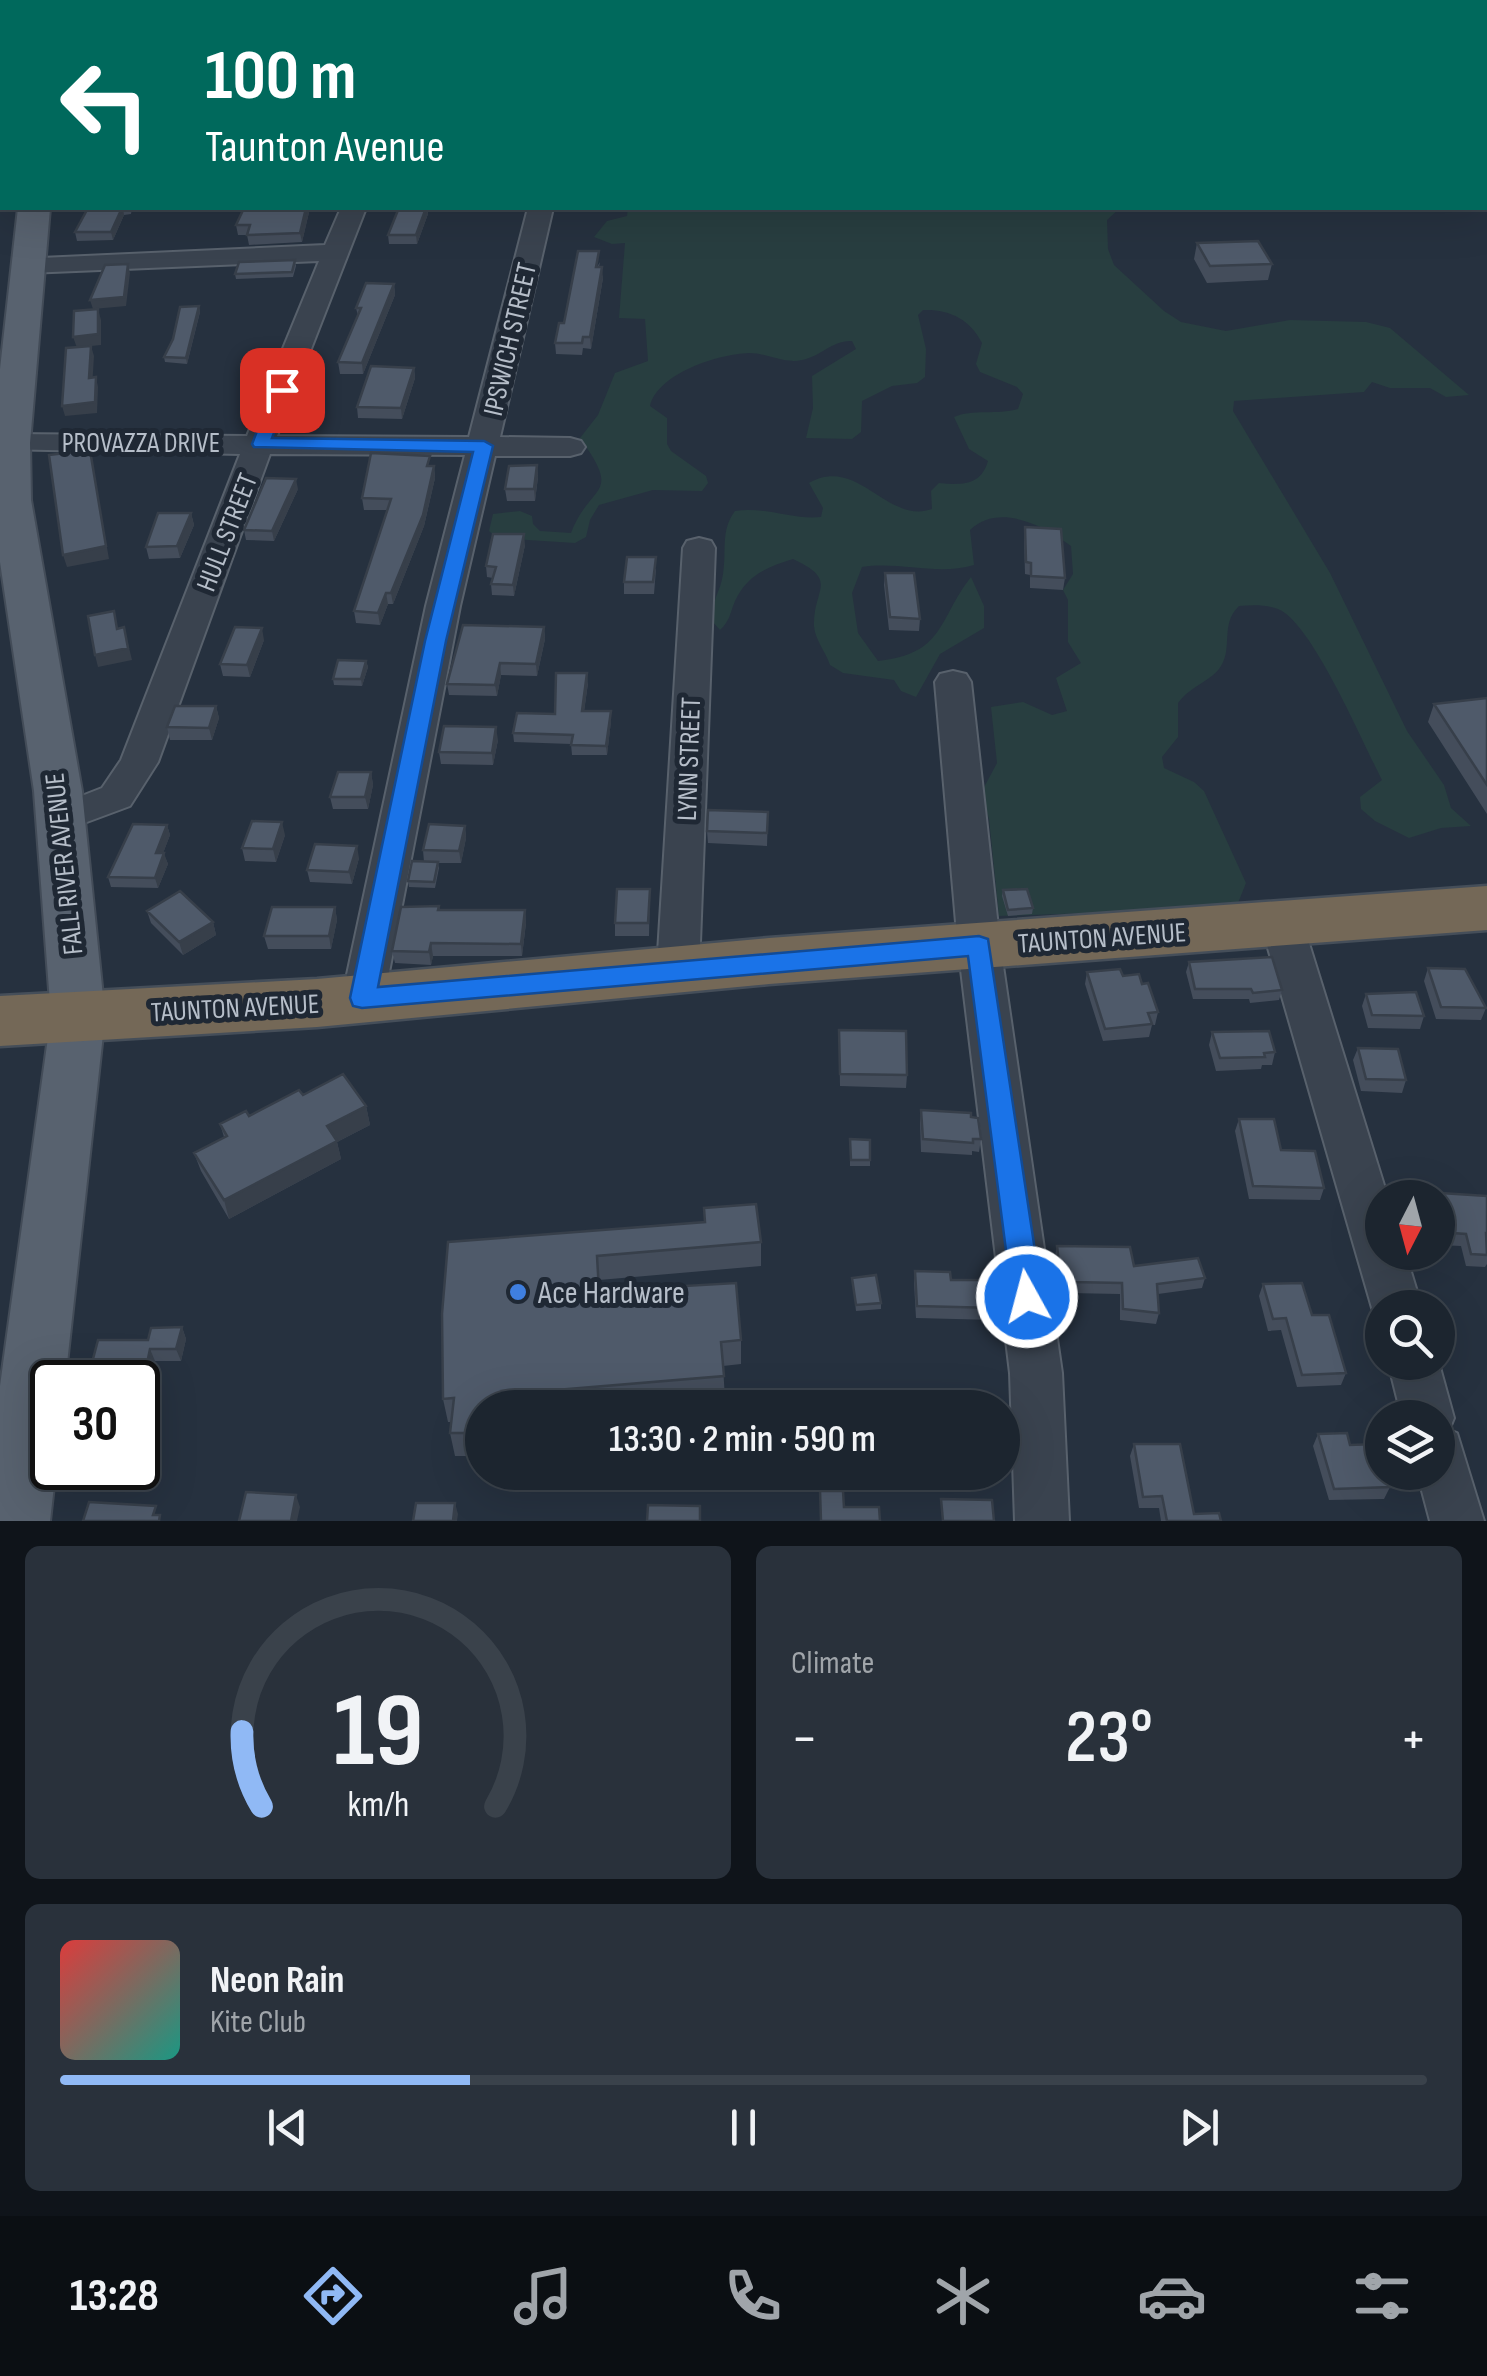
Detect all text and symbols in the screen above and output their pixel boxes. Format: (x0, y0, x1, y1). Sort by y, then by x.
text: 100 m (205, 35, 356, 119)
icon: left (40, 40, 170, 170)
text: Taunton Avenue (205, 120, 445, 175)
street label: IPSWICH STREET (477, 260, 544, 419)
pin (240, 348, 325, 433)
icon: arrive (255, 363, 310, 418)
street label: PROVAZZA DRIVE (62, 427, 220, 460)
street label: HULL STREET (190, 469, 265, 596)
street label: LYNN STREET (671, 697, 708, 822)
street label: FALL RIVER AVENUE (39, 771, 90, 956)
street label: TAUNTON AVENUE (1017, 916, 1187, 961)
street label: TAUNTON AVENUE (150, 988, 320, 1029)
north arrow (1365, 1180, 1455, 1270)
map controls (1365, 1180, 1455, 1490)
position arrow (975, 1245, 1079, 1349)
place label: Ace Hardware (537, 1274, 685, 1313)
marker: Ace Hardware (507, 1281, 529, 1303)
button: search (1365, 1290, 1455, 1380)
speed limit sign: 30 (30, 1360, 160, 1490)
button: layers (1365, 1400, 1455, 1490)
text: 13:30 · 2 min · 590 m (609, 1417, 876, 1462)
text: Climate (791, 1644, 874, 1683)
text: 19 (333, 1670, 423, 1795)
text: 23° (1065, 1693, 1153, 1784)
text: − (791, 1706, 818, 1773)
text: + (1400, 1706, 1427, 1773)
text: km/h (347, 1784, 409, 1827)
text: Neon Rain (210, 1958, 344, 2003)
text: Kite Club (210, 2003, 306, 2042)
icon: previous (260, 2100, 315, 2155)
icon: pause (716, 2100, 771, 2155)
icon: next (1172, 2100, 1227, 2155)
icon: directions (298, 2261, 368, 2331)
icon: music (508, 2261, 578, 2331)
icon: phone (718, 2261, 788, 2331)
icon: climate (928, 2261, 998, 2331)
icon: car (1137, 2261, 1207, 2331)
icon: filters (1347, 2261, 1417, 2331)
text: 13:28 (70, 2269, 159, 2324)

